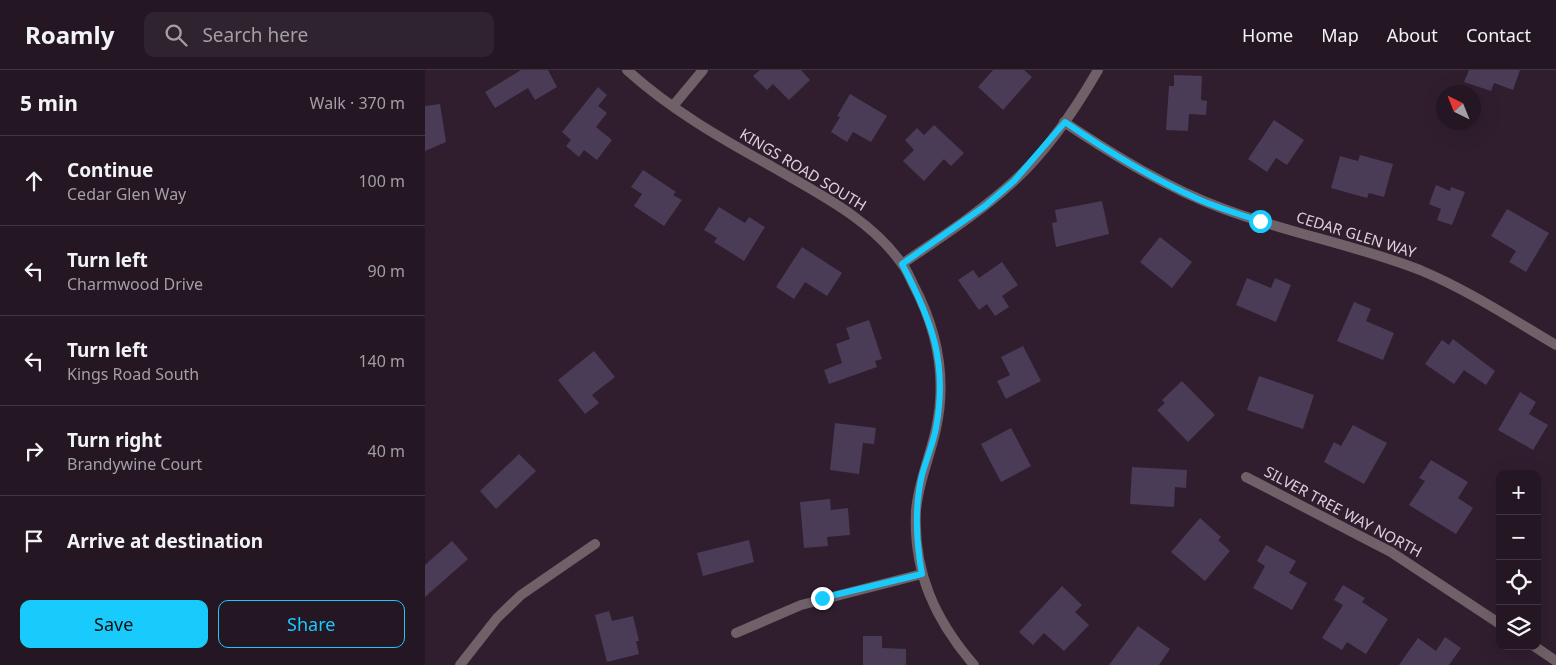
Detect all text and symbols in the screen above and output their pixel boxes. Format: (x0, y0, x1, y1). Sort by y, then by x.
search box (144, 12, 494, 57)
text: Roamly (25, 18, 114, 51)
icon: search (162, 21, 190, 49)
text: Search here (202, 22, 308, 48)
text: Home (1242, 23, 1293, 47)
text: Map (1321, 23, 1359, 47)
text: About (1387, 23, 1438, 47)
text: Contact (1466, 23, 1531, 47)
north arrow (1436, 85, 1481, 130)
text: 5 min (20, 89, 78, 117)
text: Walk · 370 m (310, 92, 405, 114)
street label: KINGS ROAD SOUTH (736, 123, 871, 215)
text: Continue (67, 157, 153, 183)
icon: ahead (20, 167, 48, 195)
text: 100 m (358, 170, 405, 192)
text: Cedar Glen Way (67, 183, 186, 205)
street label: CEDAR GLEN WAY (1294, 206, 1419, 262)
route start (1249, 210, 1272, 233)
text: Turn left (67, 247, 148, 273)
icon: left (20, 257, 48, 285)
text: 90 m (368, 260, 405, 282)
text: Charmwood Drive (67, 273, 203, 295)
text: Turn left (67, 337, 148, 363)
icon: left (20, 347, 48, 375)
text: 140 m (358, 350, 405, 372)
text: Kings Road South (67, 363, 199, 385)
text: Turn right (67, 427, 162, 453)
icon: right (20, 437, 48, 465)
text: 40 m (368, 440, 405, 462)
text: Brandywine Court (67, 453, 202, 475)
street label: SILVER TREE WAY NORTH (1261, 461, 1426, 561)
map controls (1496, 470, 1541, 650)
button: + (1496, 470, 1541, 515)
button: − (1496, 515, 1541, 560)
icon: arrive (20, 527, 48, 555)
text: Arrive at destination (67, 528, 263, 554)
button: locate (1496, 560, 1541, 605)
route end (811, 587, 834, 610)
button: Save (20, 600, 208, 648)
button: Share (218, 600, 405, 648)
button: layers (1496, 605, 1541, 650)

